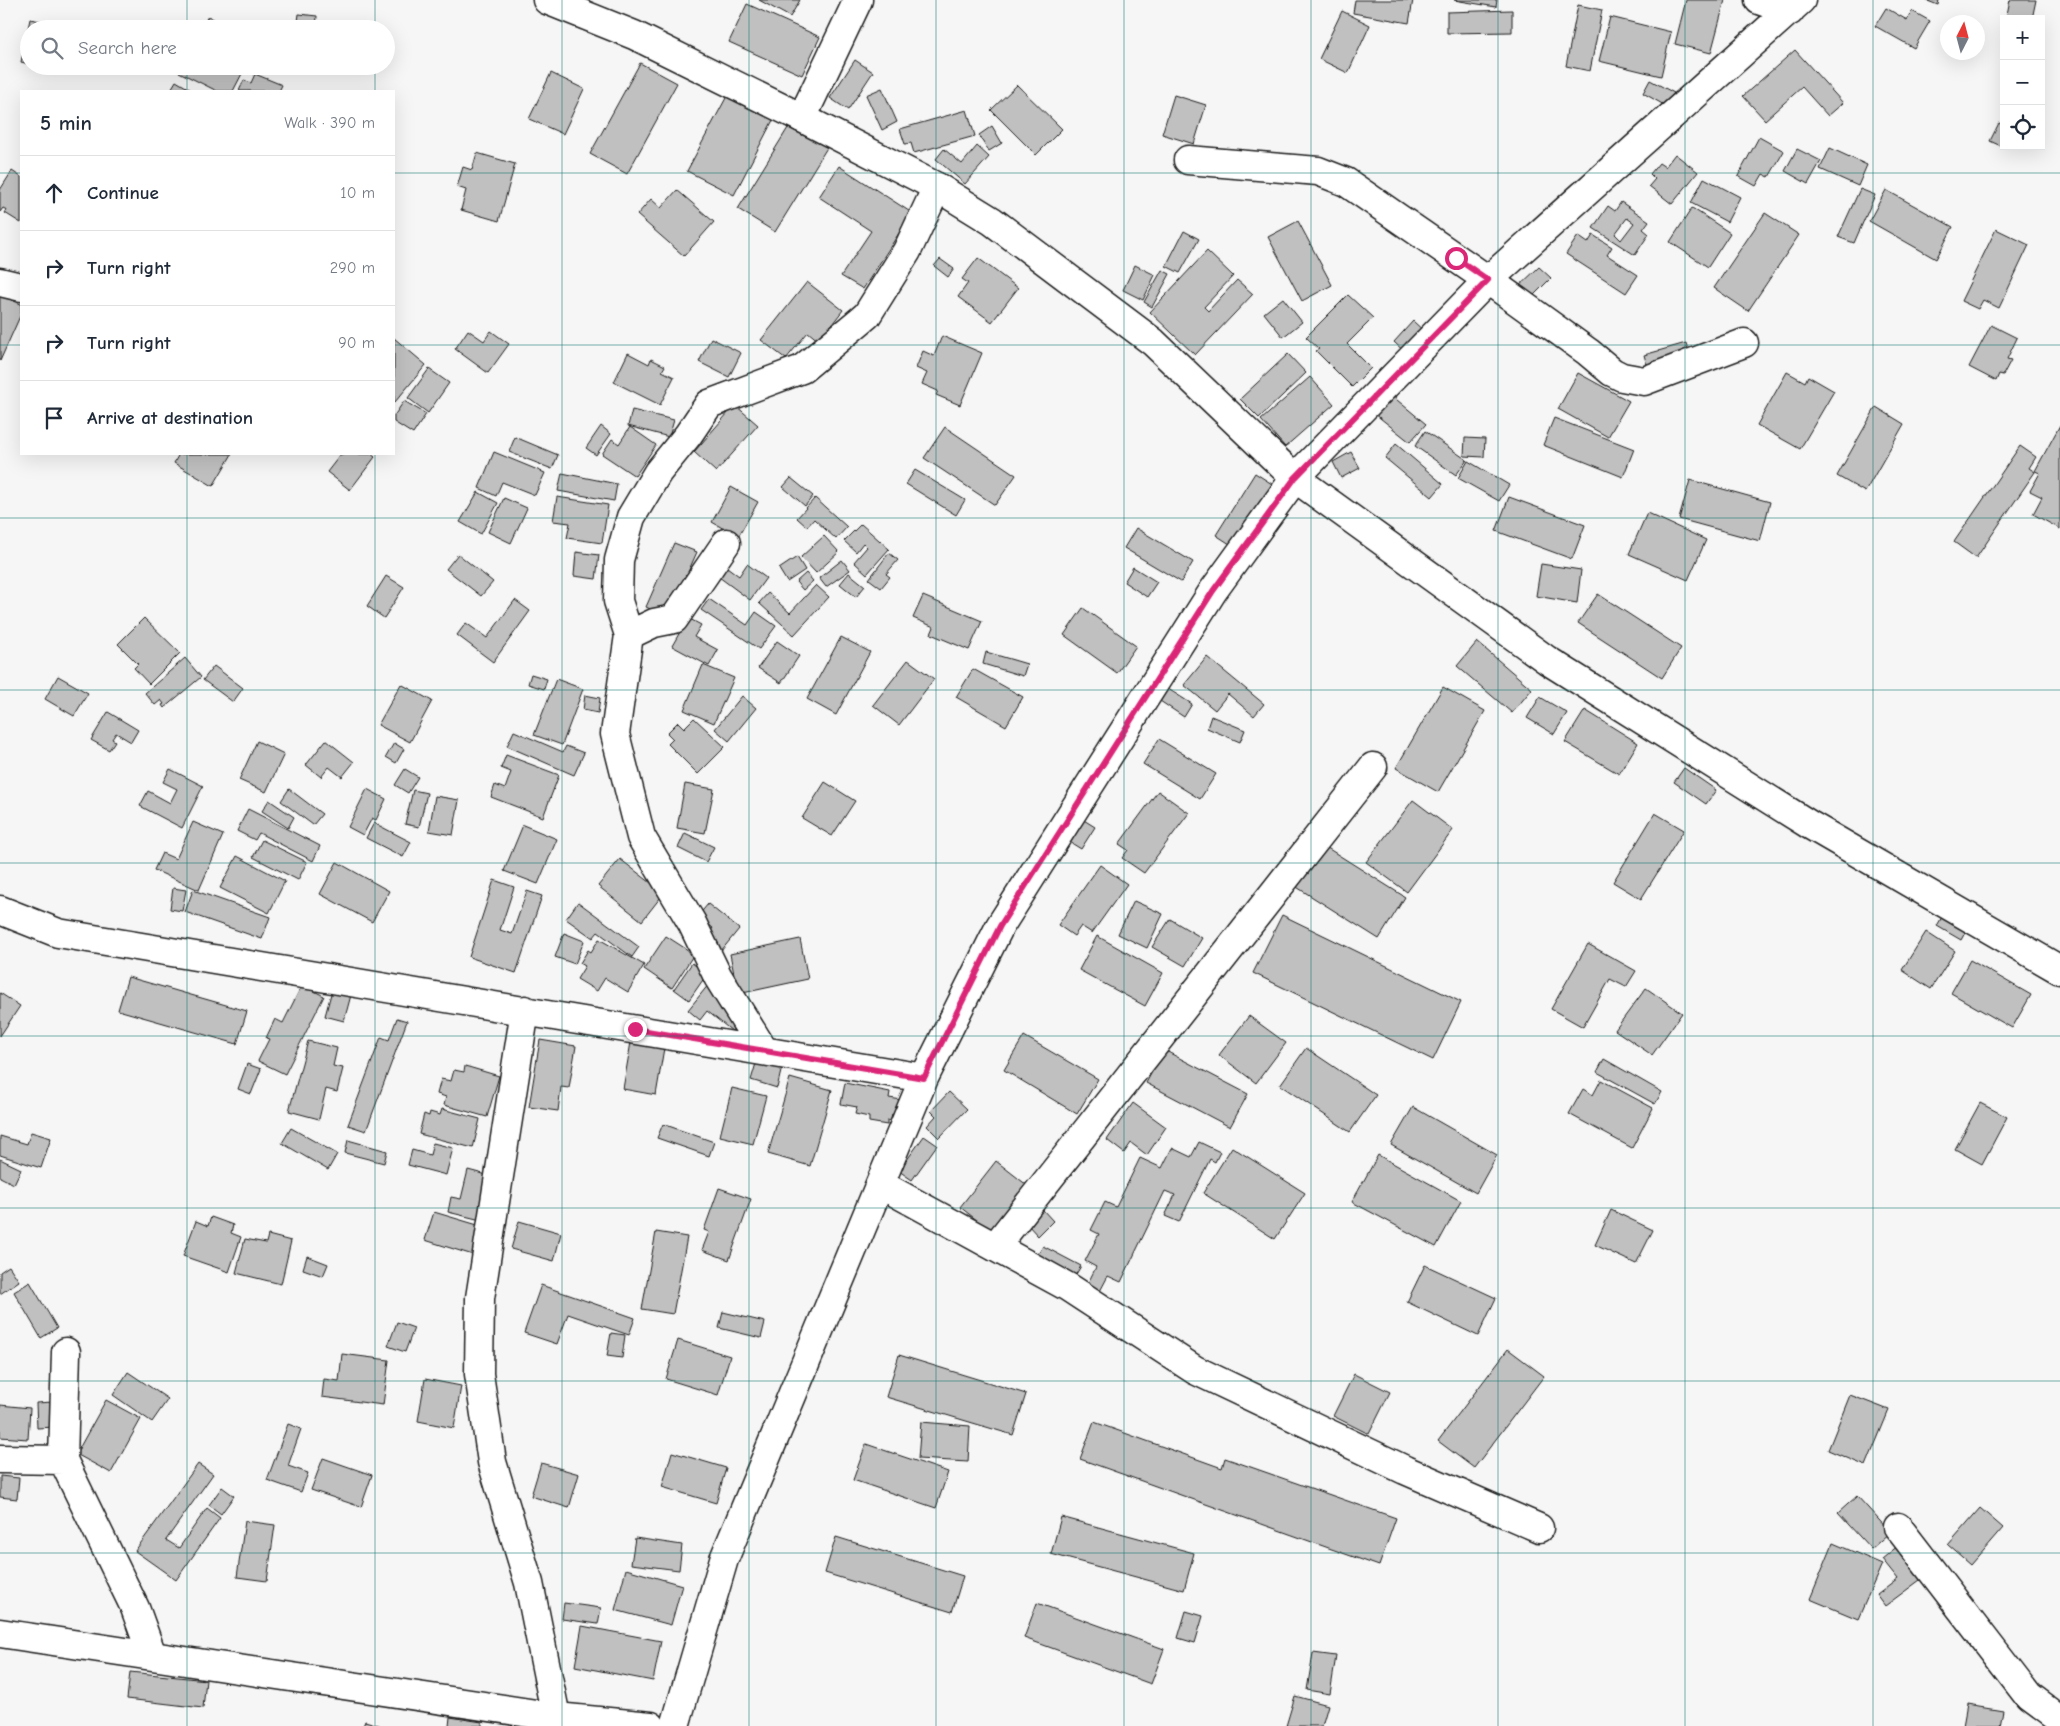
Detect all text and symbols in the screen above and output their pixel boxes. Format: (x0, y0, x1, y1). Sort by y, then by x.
north arrow (1940, 15, 1985, 60)
map controls (2000, 15, 2045, 150)
button: + (2000, 15, 2045, 60)
search box (20, 20, 395, 75)
icon: search (38, 34, 66, 62)
text: Search here (78, 37, 177, 59)
button: − (2000, 60, 2045, 105)
button: locate (2000, 105, 2045, 150)
text: 5 min (40, 111, 92, 135)
text: Walk · 390 m (284, 114, 375, 132)
icon: ahead (40, 179, 68, 207)
text: Continue (87, 182, 159, 204)
text: 10 m (340, 184, 375, 202)
route start (1445, 247, 1468, 270)
icon: right (40, 254, 68, 282)
text: Turn right (87, 257, 171, 279)
text: 290 m (330, 259, 375, 277)
icon: right (40, 329, 68, 357)
text: Turn right (87, 332, 171, 354)
text: 90 m (338, 334, 375, 352)
icon: arrive (40, 404, 68, 432)
text: Arrive at destination (87, 407, 253, 429)
route end (624, 1018, 647, 1041)

